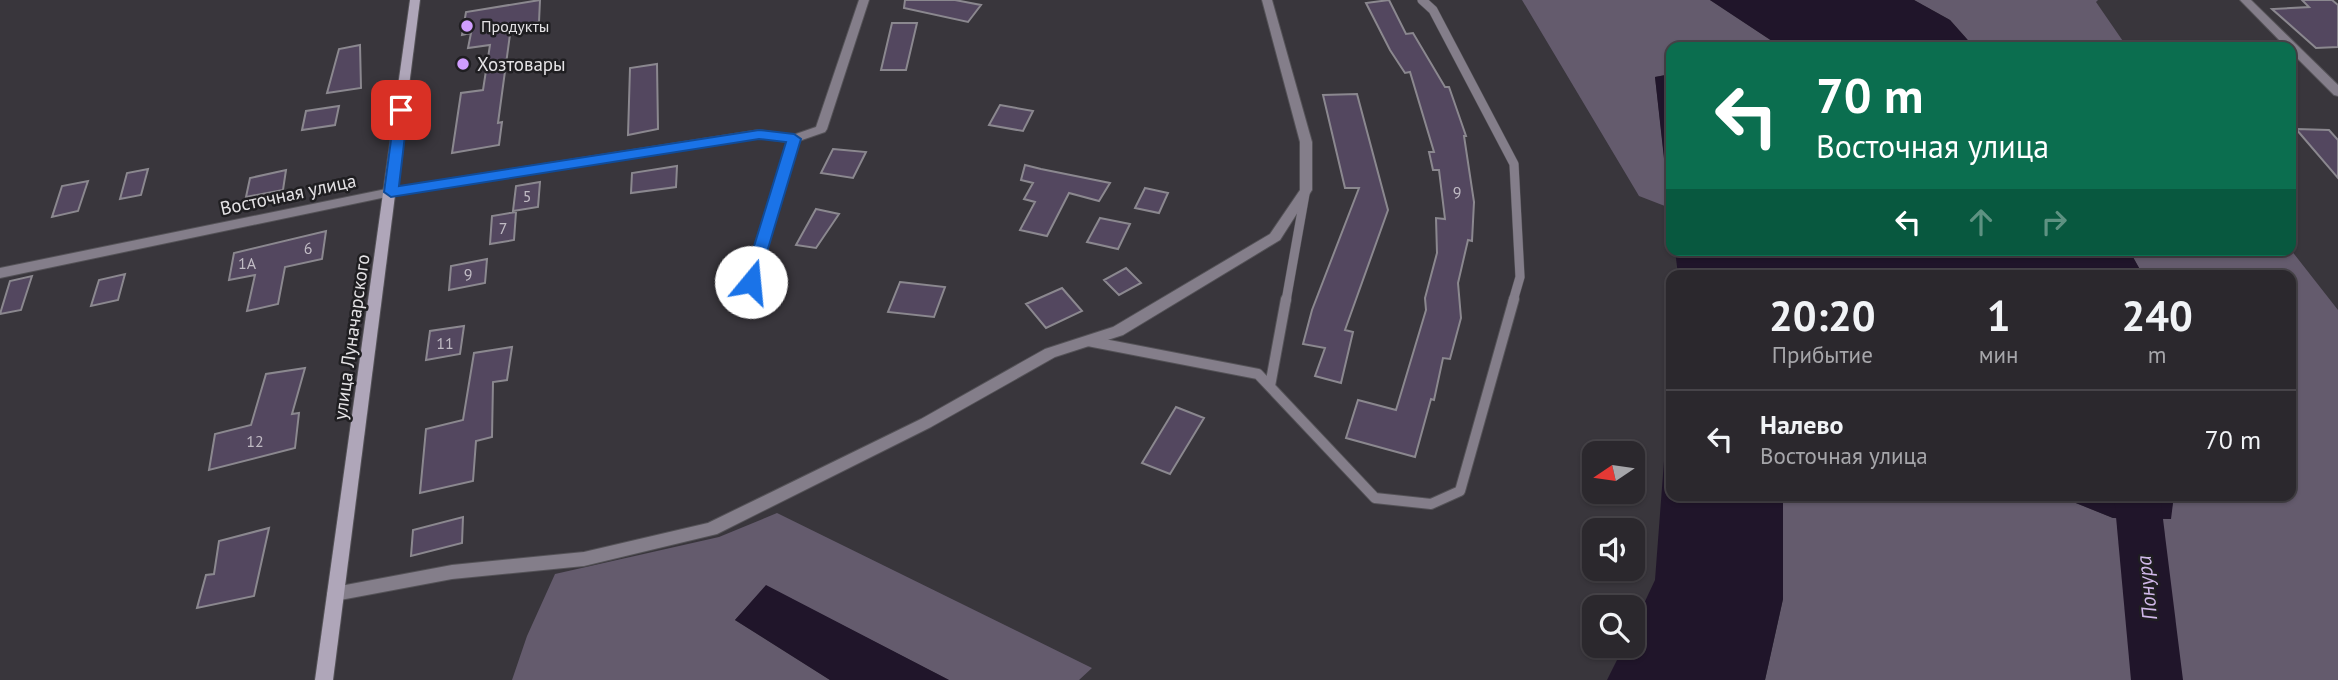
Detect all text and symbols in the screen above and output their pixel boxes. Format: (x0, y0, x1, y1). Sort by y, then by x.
place label: Продукты (481, 16, 549, 36)
marker: Продукты (459, 18, 475, 34)
place label: Хозтовары (477, 52, 566, 76)
marker: Хозтовары (455, 56, 471, 72)
text: 70 m (1816, 63, 1923, 127)
icon: left (1701, 70, 1792, 161)
pin (371, 80, 431, 140)
icon: arrive (382, 91, 420, 129)
text: Восточная улица (1816, 125, 2049, 167)
street label: Восточная улица (218, 168, 358, 220)
house number: 9 (1453, 182, 1461, 202)
house number: 5 (523, 186, 531, 206)
icon: left (1889, 203, 1927, 241)
icon: ahead (1962, 203, 2000, 241)
icon: right (2035, 203, 2073, 241)
house number: 7 (499, 218, 507, 238)
house number: 6 (304, 238, 312, 258)
position arrow (714, 245, 788, 319)
house number: 1А (238, 253, 257, 273)
street label: улица Луначарского (327, 253, 375, 421)
house number: 9 (464, 264, 472, 284)
text: 20:20 (1769, 288, 1876, 343)
text: 1 (1987, 288, 2010, 343)
text: 240 (2121, 288, 2193, 343)
house number: 11 (436, 333, 454, 353)
text: Прибытие (1772, 340, 1873, 369)
text: мин (1979, 340, 2018, 369)
text: m (2148, 340, 2167, 369)
text: Налево (1760, 408, 1844, 441)
icon: left (1701, 420, 1739, 458)
text: 70 m (2205, 423, 2261, 456)
house number: 12 (246, 431, 264, 451)
north arrow (1582, 441, 1645, 504)
map controls (1582, 441, 1645, 658)
text: Восточная улица (1760, 441, 1928, 470)
button: sound (1582, 518, 1645, 581)
water label: Понура (2130, 554, 2163, 622)
button: search (1582, 595, 1645, 658)

